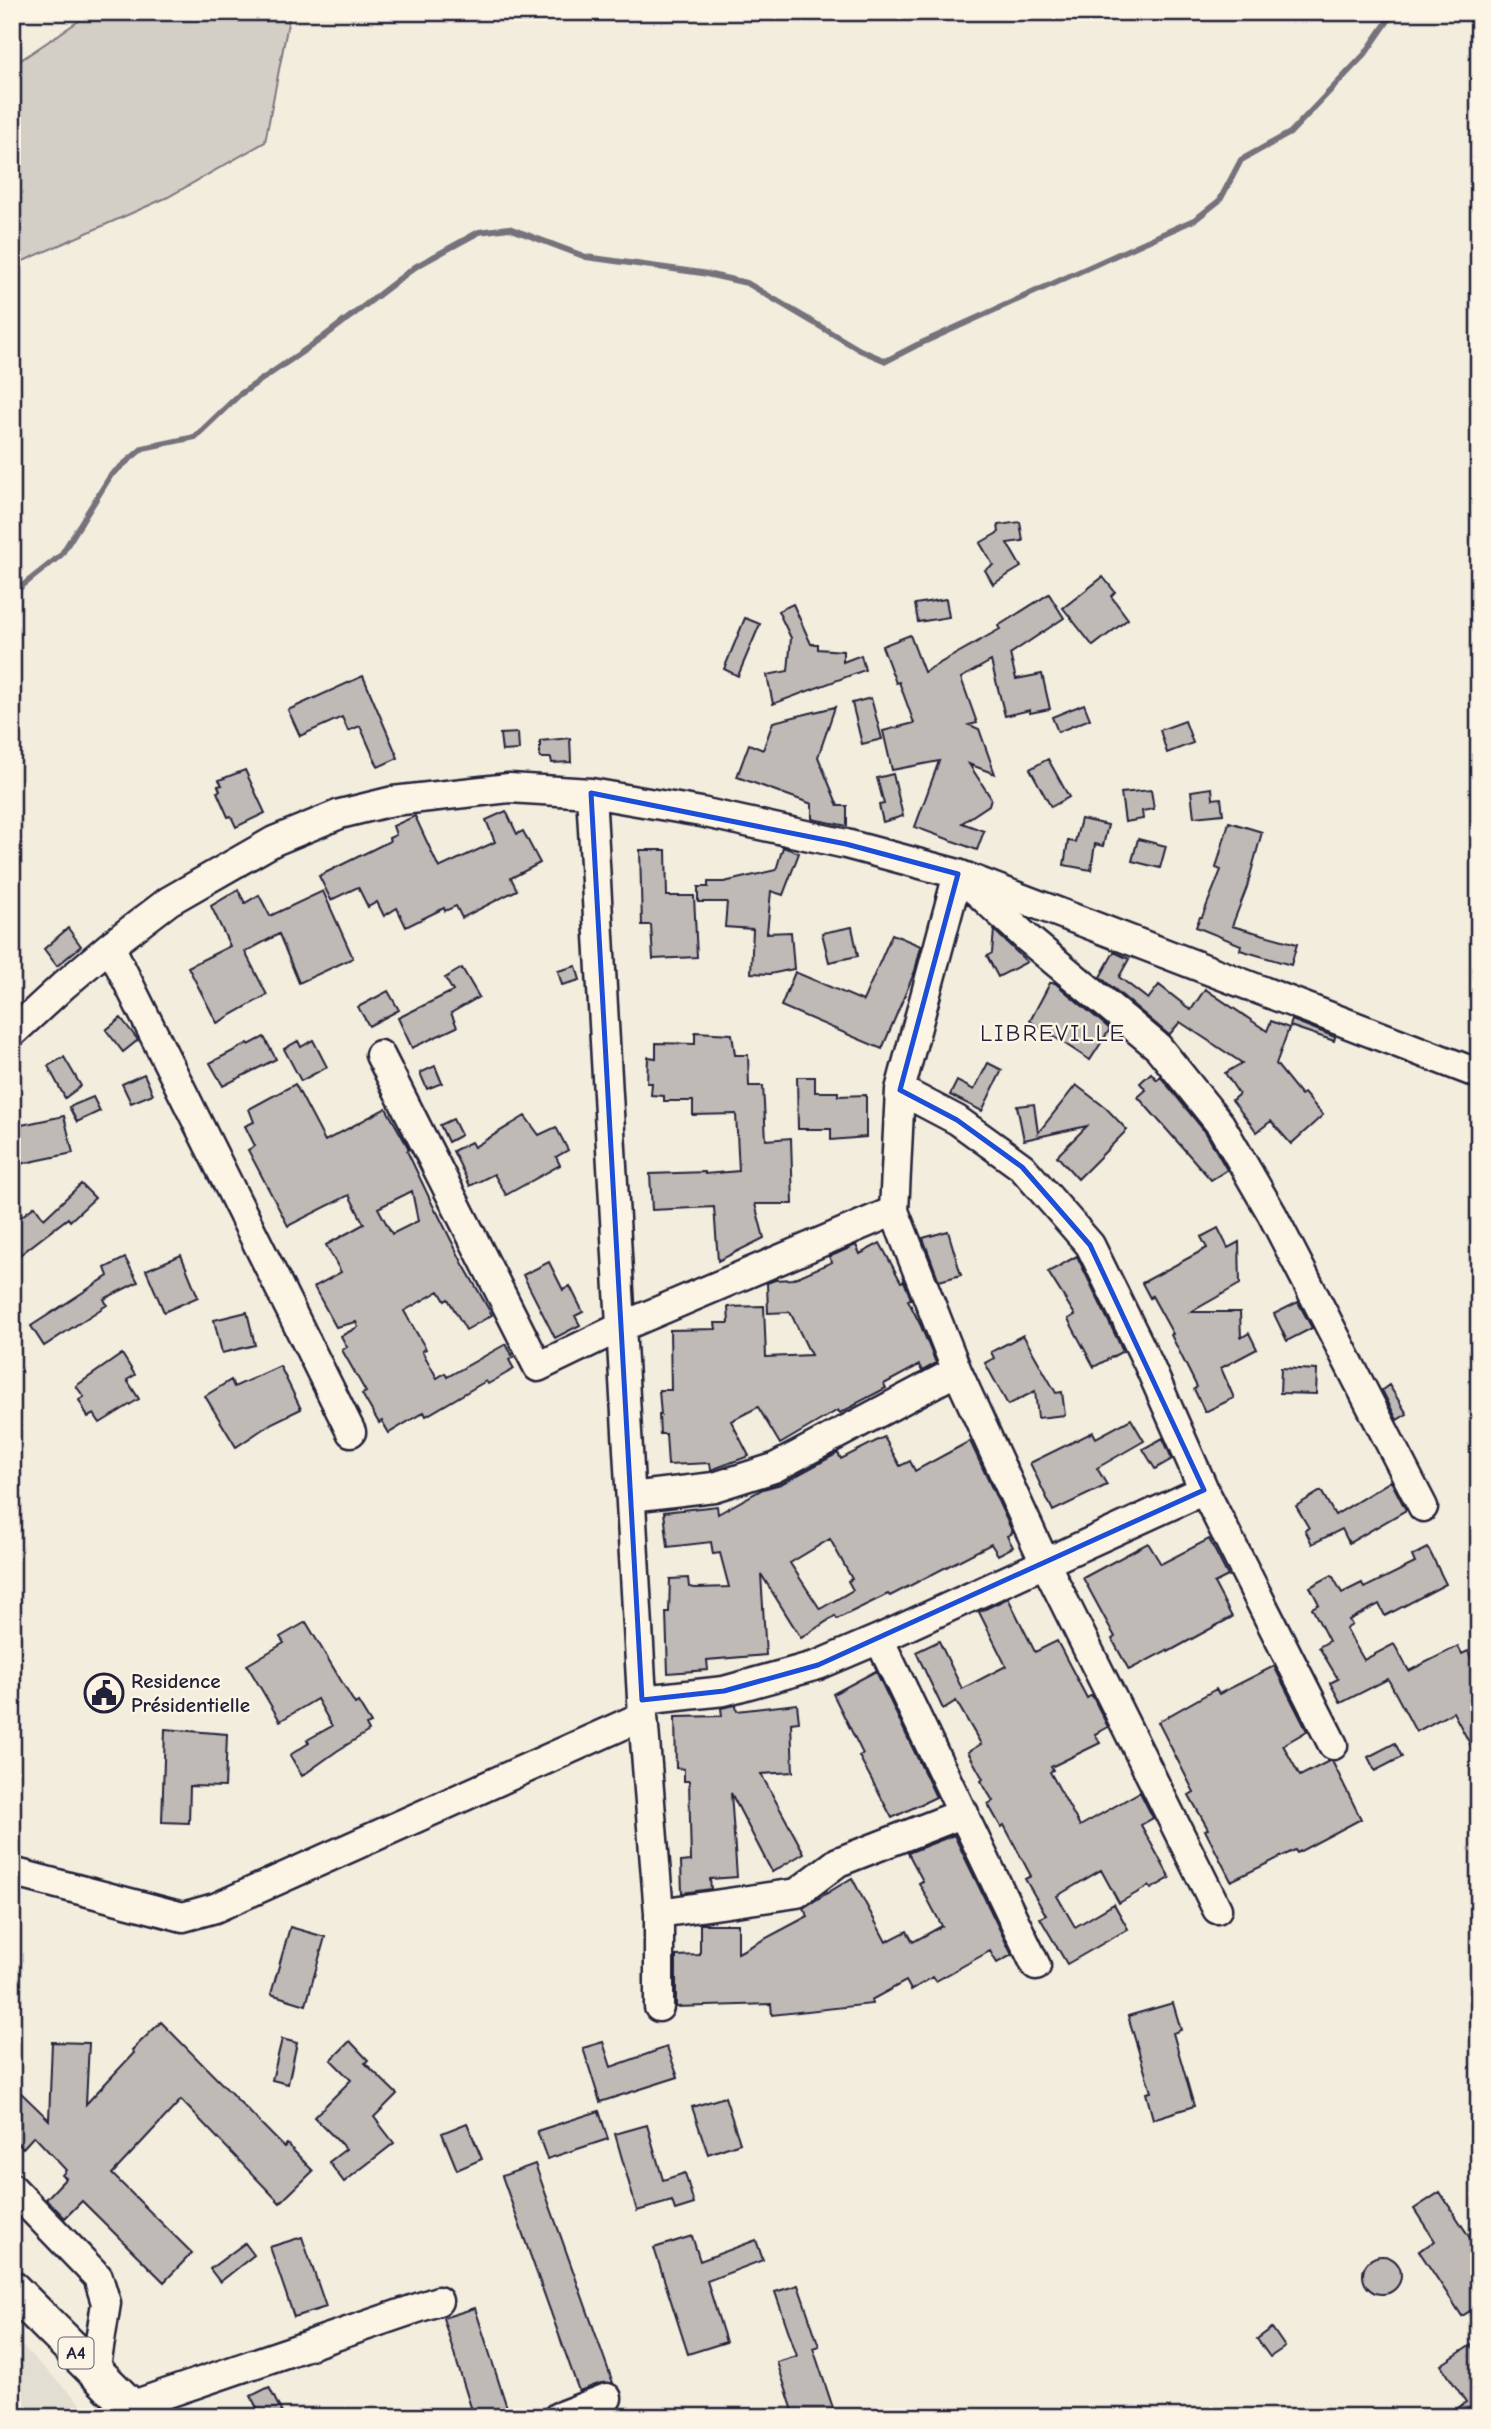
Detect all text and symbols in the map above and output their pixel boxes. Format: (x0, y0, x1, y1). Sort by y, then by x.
district label: LIBREVILLE (980, 1019, 1126, 1047)
place label: Residence Présidentielle (131, 1669, 250, 1717)
public building icon: Residence Présidentielle (83, 1672, 125, 1714)
road number: A4 (58, 2338, 94, 2368)

